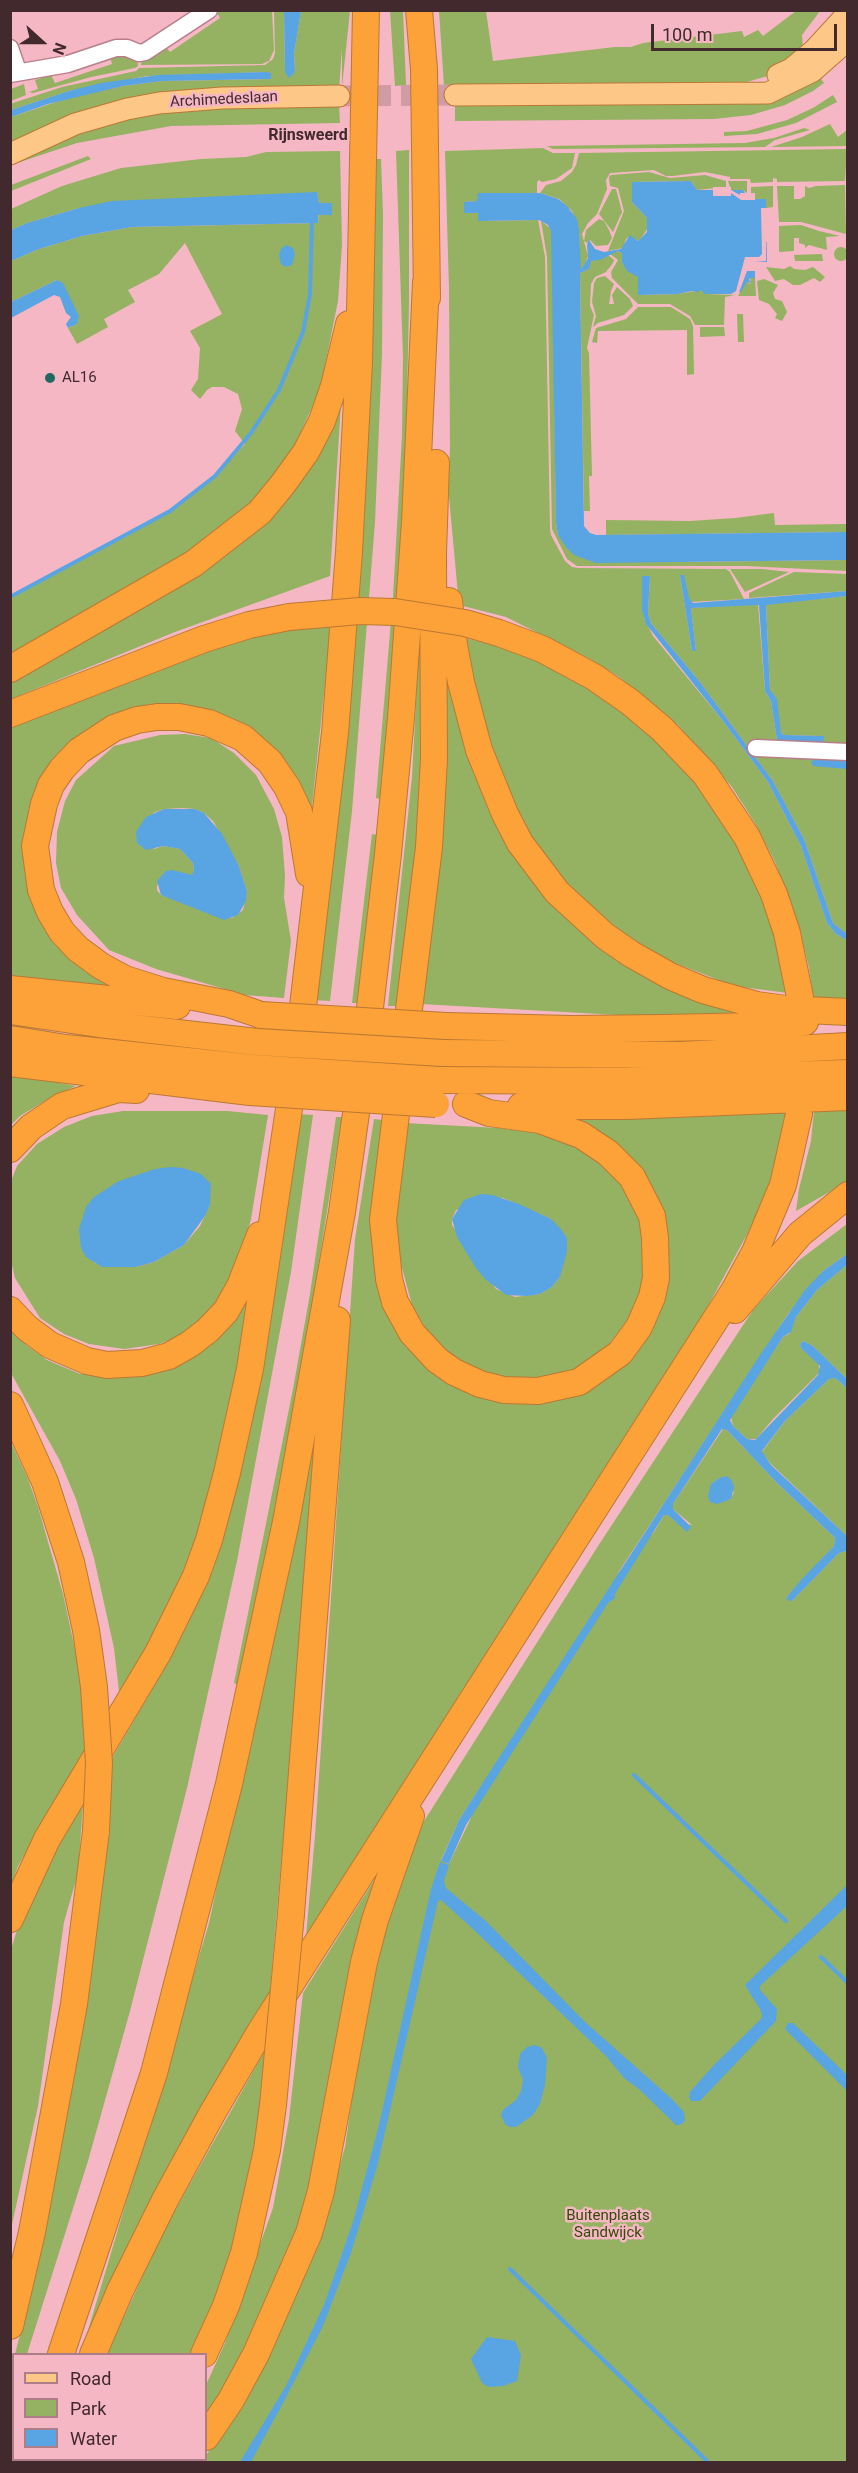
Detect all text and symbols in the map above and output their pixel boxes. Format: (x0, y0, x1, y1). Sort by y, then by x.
north arrow (12, 12, 72, 72)
scale bar (654, 12, 840, 50)
text: 100 m (662, 24, 713, 45)
text: N (48, 40, 70, 57)
street label: Archimedeslaan (170, 88, 278, 112)
district label: Rijnsweerd (268, 126, 348, 146)
place label: AL16 (62, 369, 97, 387)
marker: AL16 (43, 371, 57, 385)
park label: Buitenplaats Sandwijck (566, 2207, 650, 2242)
legend (12, 2353, 207, 2461)
text: Road (70, 2368, 111, 2389)
text: Park (70, 2398, 106, 2419)
text: Water (70, 2428, 117, 2449)

